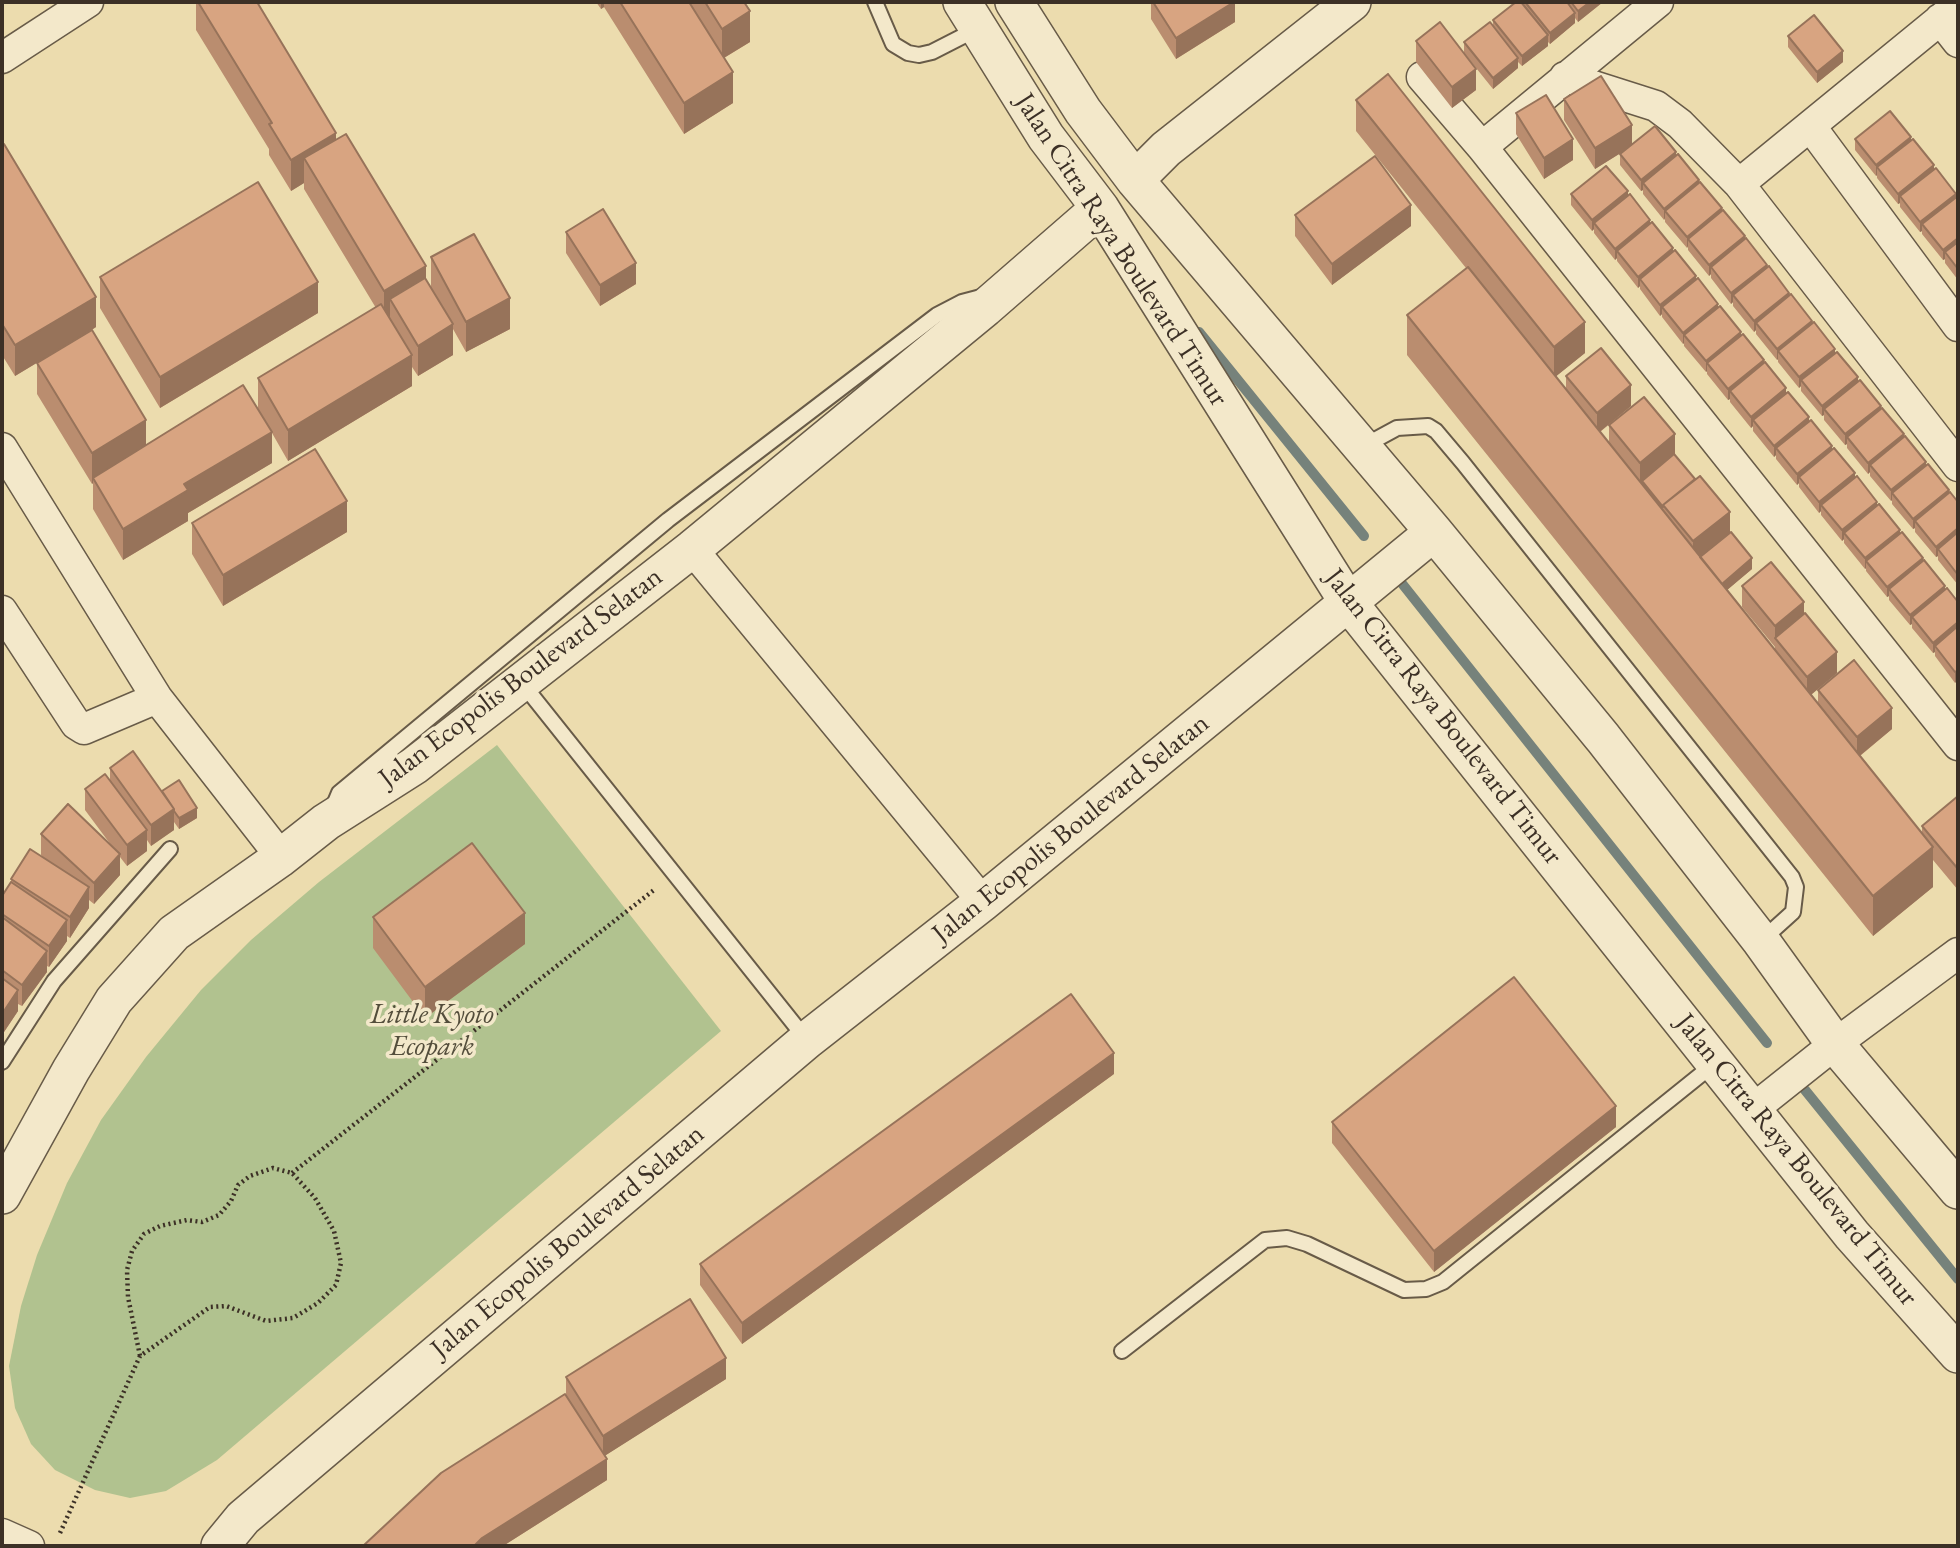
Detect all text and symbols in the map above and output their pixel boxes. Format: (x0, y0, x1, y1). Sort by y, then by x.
street label: Jalan Citra Raya Boulevard Timur (1007, 87, 1235, 413)
street label: Jalan Ecopolis Boulevard Selatan (373, 560, 669, 796)
street label: Jalan Citra Raya Boulevard Timur (1317, 562, 1569, 872)
street label: Jalan Ecopolis Boulevard Selatan (926, 707, 1216, 951)
park label: Little Kyoto Ecopark (370, 998, 494, 1064)
street label: Jalan Citra Raya Boulevard Timur (1668, 1007, 1924, 1313)
street label: Jalan Ecopolis Boulevard Selatan (425, 1118, 711, 1366)

